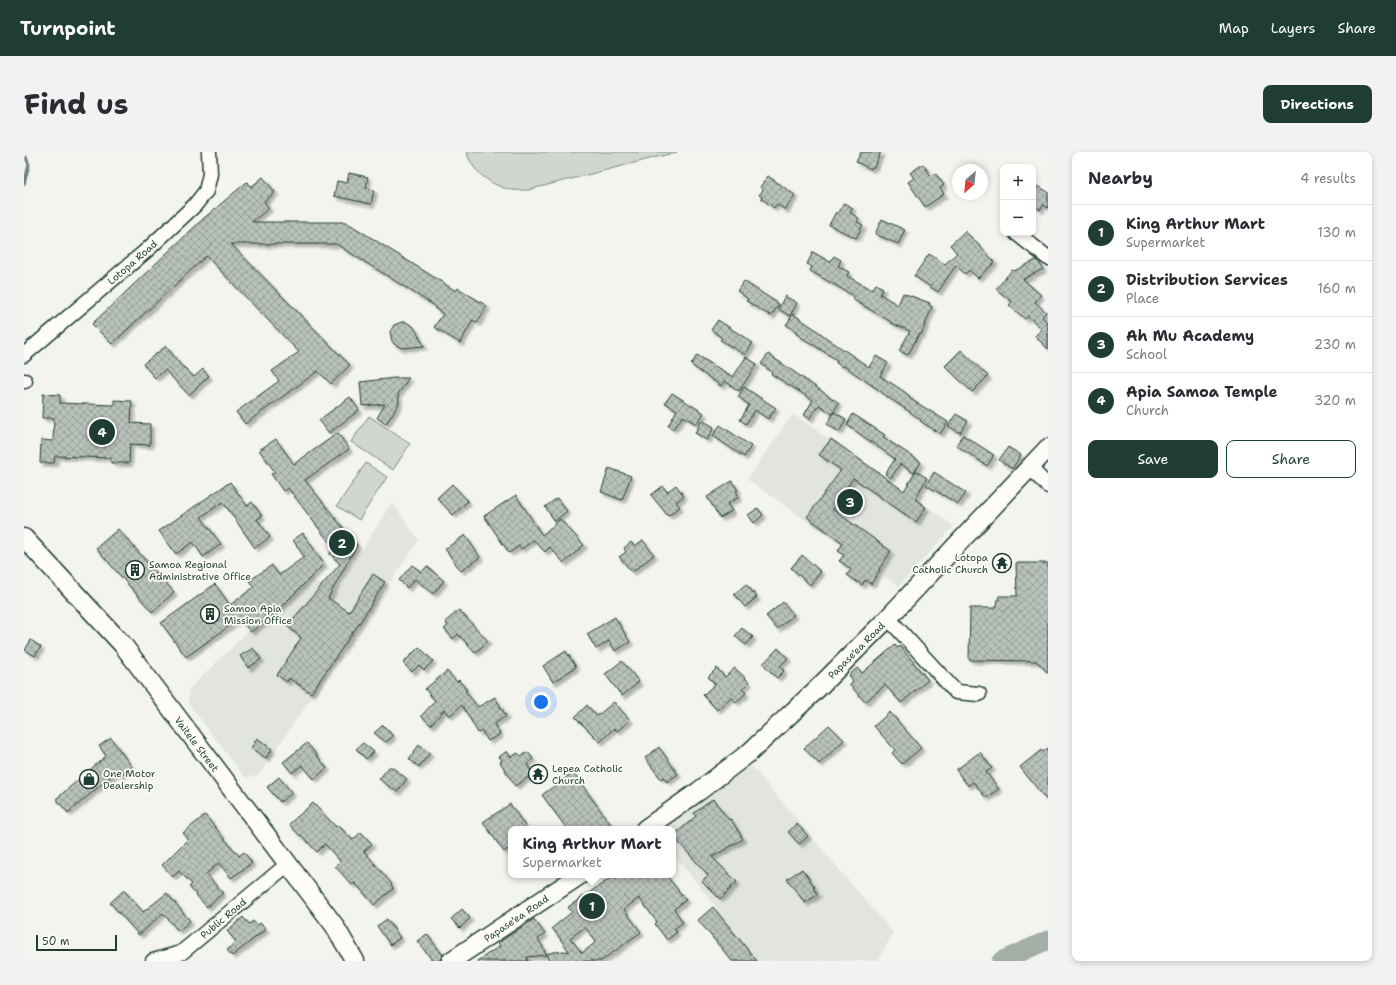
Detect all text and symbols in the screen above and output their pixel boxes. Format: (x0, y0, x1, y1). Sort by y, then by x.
text: Turnpoint (20, 16, 116, 41)
text: Map (1219, 19, 1249, 37)
text: Layers (1271, 19, 1315, 37)
text: Share (1337, 19, 1376, 37)
text: Find us (24, 85, 129, 123)
button: Directions (1263, 85, 1372, 123)
north arrow (952, 164, 988, 200)
map controls (1000, 164, 1036, 236)
button: + (1000, 164, 1036, 200)
text: Nearby (1088, 167, 1153, 189)
text: 4 results (1300, 170, 1356, 187)
button: − (1000, 200, 1036, 236)
text: King Arthur Mart (1126, 214, 1265, 234)
text: 1 (1098, 224, 1104, 241)
text: 130 m (1318, 224, 1356, 241)
text: Supermarket (1126, 234, 1205, 251)
street label: Lotopa Road (105, 237, 160, 288)
text: Distribution Services (1126, 270, 1288, 290)
text: 2 (1096, 280, 1106, 297)
text: 160 m (1318, 280, 1356, 297)
text: Place (1126, 290, 1159, 307)
text: Ah Mu Academy (1126, 326, 1254, 346)
text: 3 (1096, 336, 1106, 353)
text: 230 m (1314, 336, 1356, 353)
text: School (1126, 346, 1167, 363)
text: Apia Samoa Temple (1126, 382, 1278, 402)
text: 4 (1096, 392, 1106, 409)
text: 320 m (1314, 392, 1356, 409)
text: Church (1126, 402, 1169, 419)
pin: 4 (89, 417, 115, 447)
button: Save (1088, 440, 1218, 478)
button: Share (1226, 440, 1356, 478)
pin: 3 (837, 487, 863, 517)
pin: 2 (329, 528, 355, 558)
place label: Lotopa Catholic Church (912, 551, 989, 576)
temple icon: Lotopa Catholic Church (991, 552, 1013, 574)
place label: Samoa Regional Administrative Office (149, 558, 251, 583)
building icon: Samoa Regional Administrative Office (124, 559, 146, 581)
place label: Samoa Apia Mission Office (224, 602, 292, 627)
building icon: Samoa Apia Mission Office (199, 603, 221, 625)
street label: Papase'ea Road (825, 619, 888, 682)
your location (531, 692, 551, 712)
street label: Vaitele Street (172, 714, 222, 775)
place label: Lepea Catholic Church (552, 762, 623, 787)
temple icon: Lepea Catholic Church (527, 763, 549, 785)
place label: One Motor Dealership (103, 767, 156, 792)
shop icon: One Motor Dealership (78, 768, 100, 790)
popup (508, 826, 676, 878)
text: King Arthur Mart (522, 834, 662, 854)
text: Supermarket (522, 854, 602, 871)
pin: 1 (579, 891, 605, 921)
street label: Papase'ea Road (481, 892, 552, 945)
street label: Public Road (198, 895, 250, 942)
scale bar (36, 933, 117, 952)
text: 50 m (42, 934, 70, 949)

